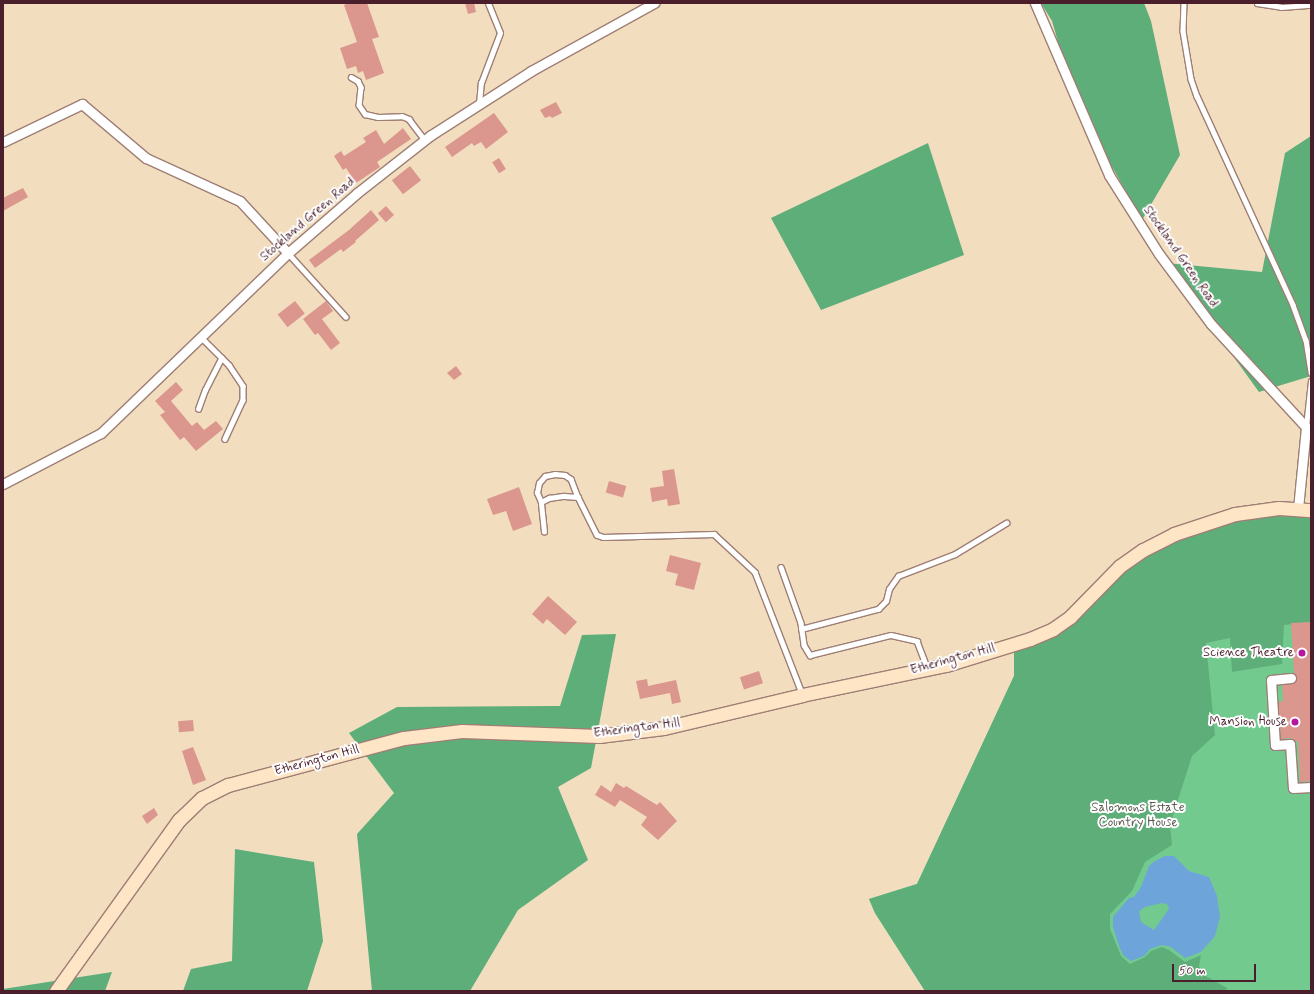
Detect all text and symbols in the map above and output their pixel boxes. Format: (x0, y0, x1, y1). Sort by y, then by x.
street label: Stockland Green Road (256, 174, 360, 266)
street label: Stockland Green Road (1138, 202, 1222, 312)
street label: Etherington Hill (909, 641, 997, 679)
place label: Science Theatre (1205, 645, 1294, 661)
marker: Science Theatre (1297, 648, 1307, 658)
place label: Mansion House (1208, 714, 1287, 730)
street label: Etherington Hill (593, 716, 681, 742)
marker: Mansion House (1290, 717, 1300, 727)
street label: Etherington Hill (273, 742, 361, 780)
park label: Salomons Estate Country House (1091, 801, 1185, 832)
scale bar (1174, 956, 1258, 982)
text: 50 m (1179, 963, 1206, 979)

